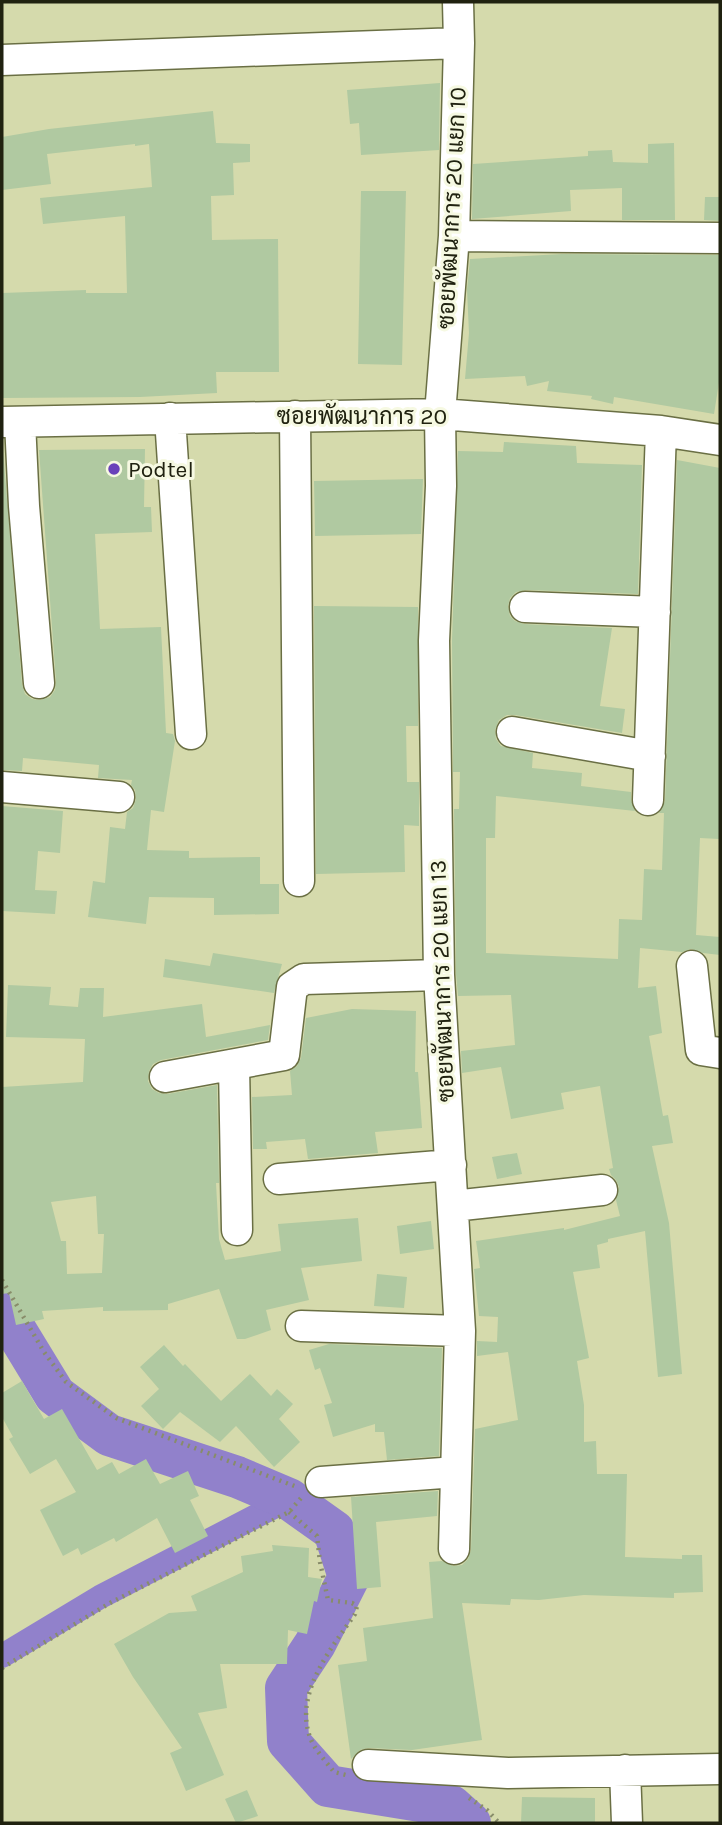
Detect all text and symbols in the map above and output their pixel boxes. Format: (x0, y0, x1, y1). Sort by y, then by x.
street label: ซอยพัฒนาการ 20 แยก 10 (431, 86, 472, 330)
street label: ซอยพัฒนาการ 20 (277, 402, 447, 430)
place label: Podtel (128, 456, 194, 483)
marker: Podtel (106, 461, 122, 477)
street label: ซอยพัฒนาการ 20 แยก 13 (423, 860, 460, 1102)

